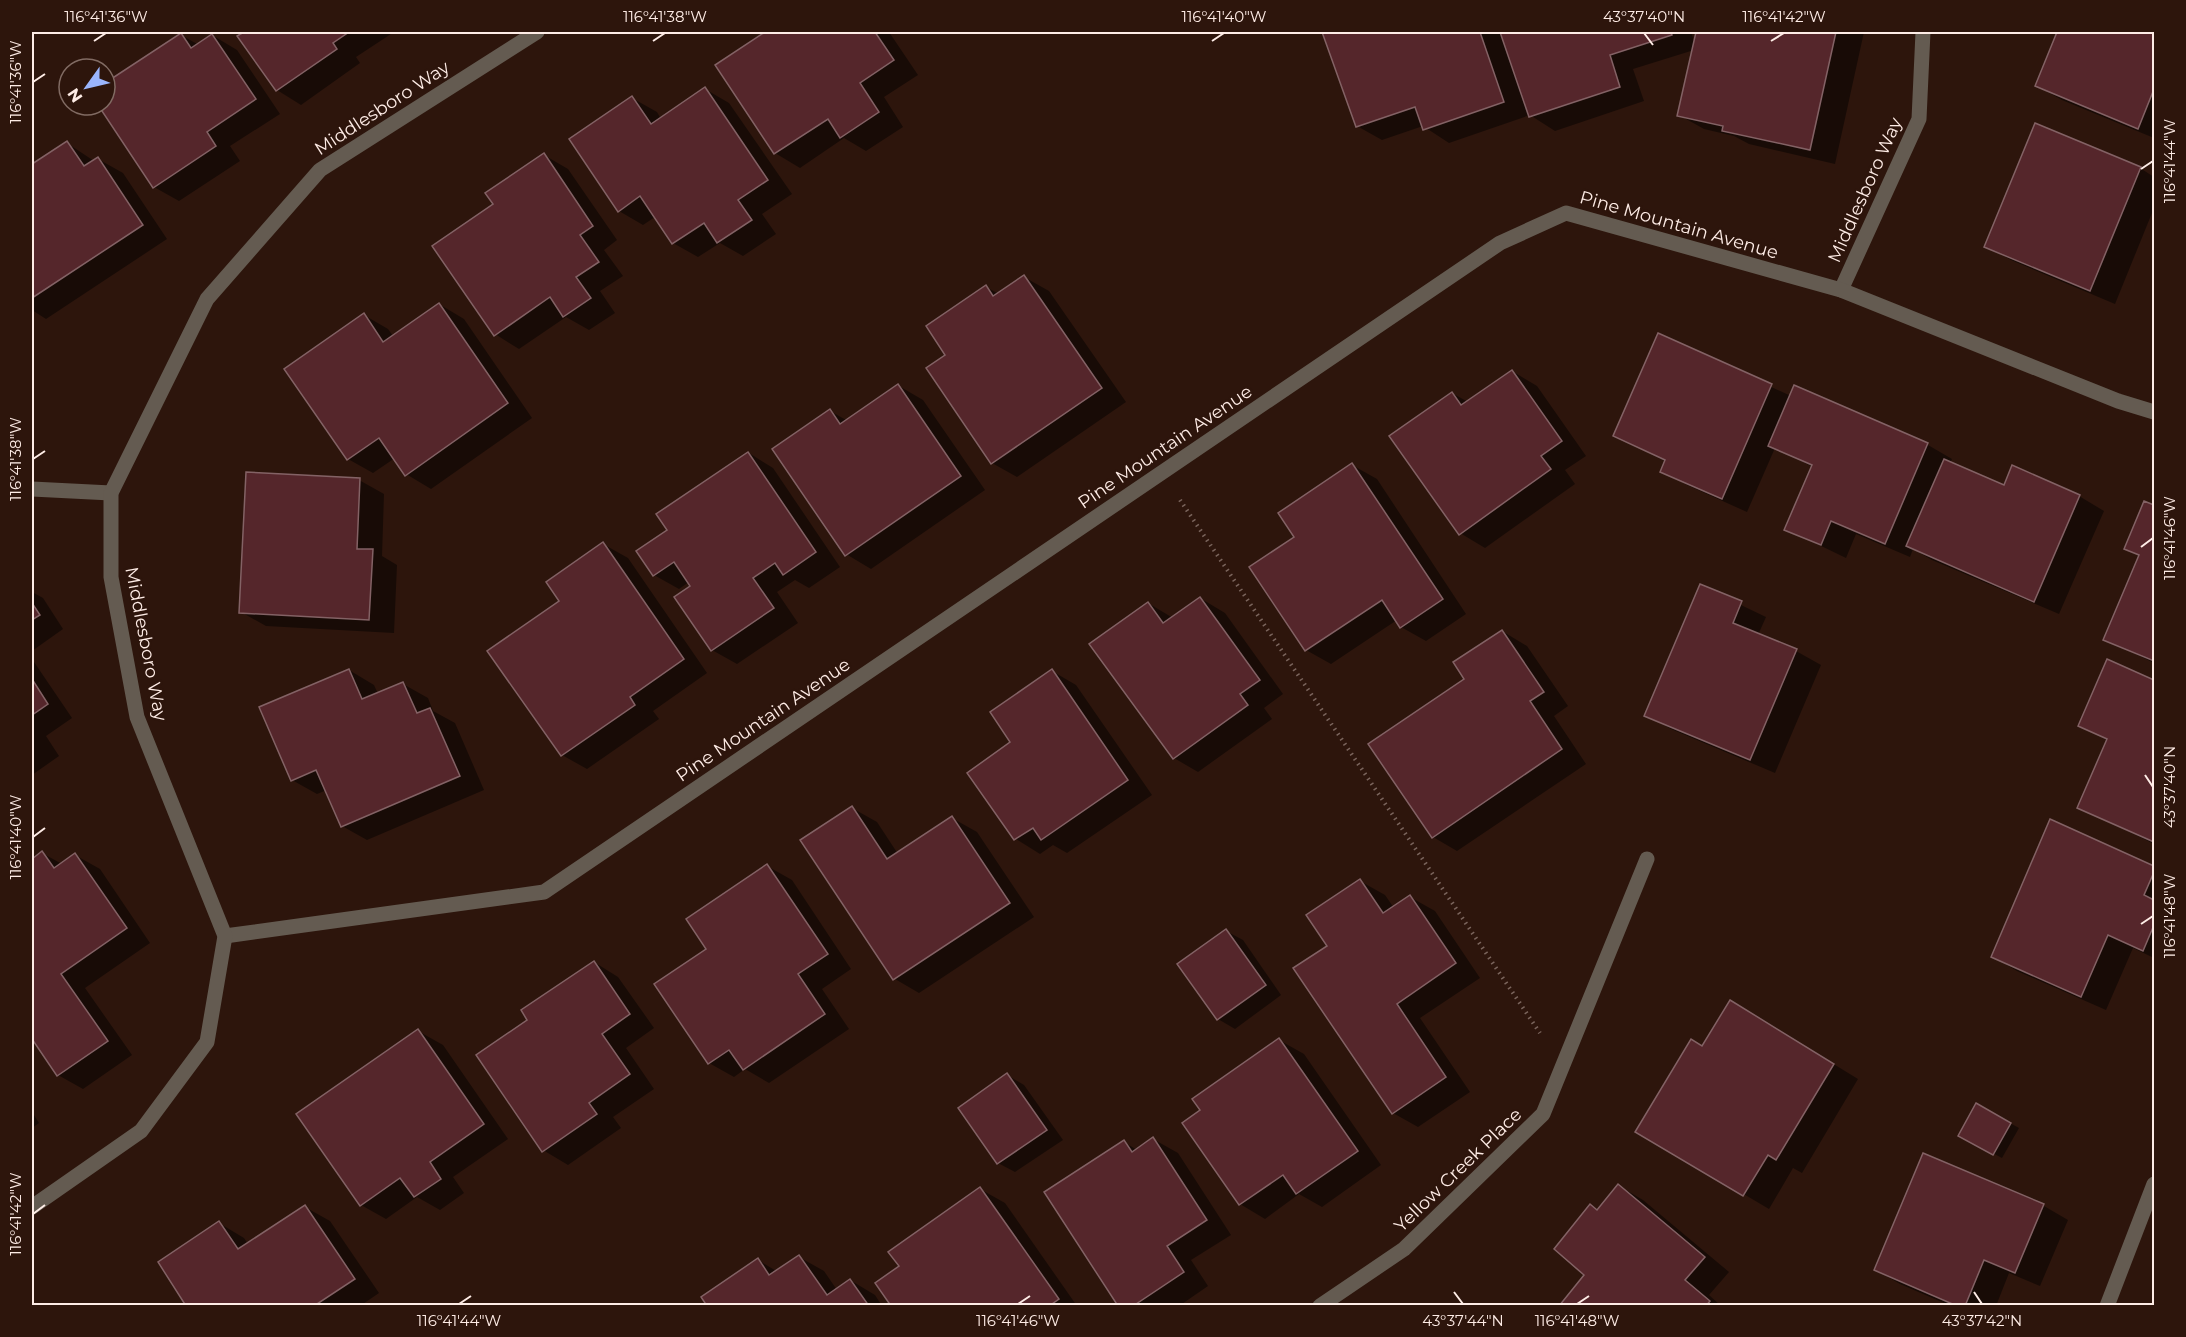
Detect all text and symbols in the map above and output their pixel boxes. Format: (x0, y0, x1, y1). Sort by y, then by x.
text: 116°41'36"W (64, 7, 148, 26)
text: 116°41'38"W (623, 7, 707, 26)
text: 116°41'40"W (1182, 7, 1267, 26)
text: 43°37'40"N (1603, 7, 1685, 26)
text: 116°41'42"W (1742, 7, 1826, 26)
text: 116°41'36"W (6, 40, 25, 124)
street label: Middlesboro Way (310, 56, 454, 160)
north arrow (57, 57, 117, 117)
text: N (63, 84, 86, 106)
street label: Middlesboro Way (1823, 114, 1907, 266)
text: 116°41'44"W (2160, 118, 2179, 203)
street label: Pine Mountain Avenue (1577, 186, 1781, 264)
street label: Pine Mountain Avenue (1074, 380, 1256, 514)
text: 116°41'38"W (6, 417, 25, 501)
text: 116°41'46"W (2160, 496, 2179, 580)
street label: Middlesboro Way (120, 565, 172, 723)
street label: Pine Mountain Avenue (672, 653, 854, 787)
text: 43°37'40"N (2160, 746, 2179, 828)
text: 116°41'40"W (6, 794, 25, 879)
text: 116°41'48"W (2160, 873, 2179, 958)
street label: Yellow Creek Place (1390, 1103, 1526, 1236)
text: 116°41'42"W (6, 1172, 25, 1256)
text: 116°41'44"W (417, 1311, 502, 1330)
text: 116°41'46"W (976, 1311, 1060, 1330)
text: 43°37'44"N (1422, 1311, 1504, 1330)
text: 116°41'48"W (1535, 1311, 1620, 1330)
text: 43°37'42"N (1942, 1311, 2022, 1330)

